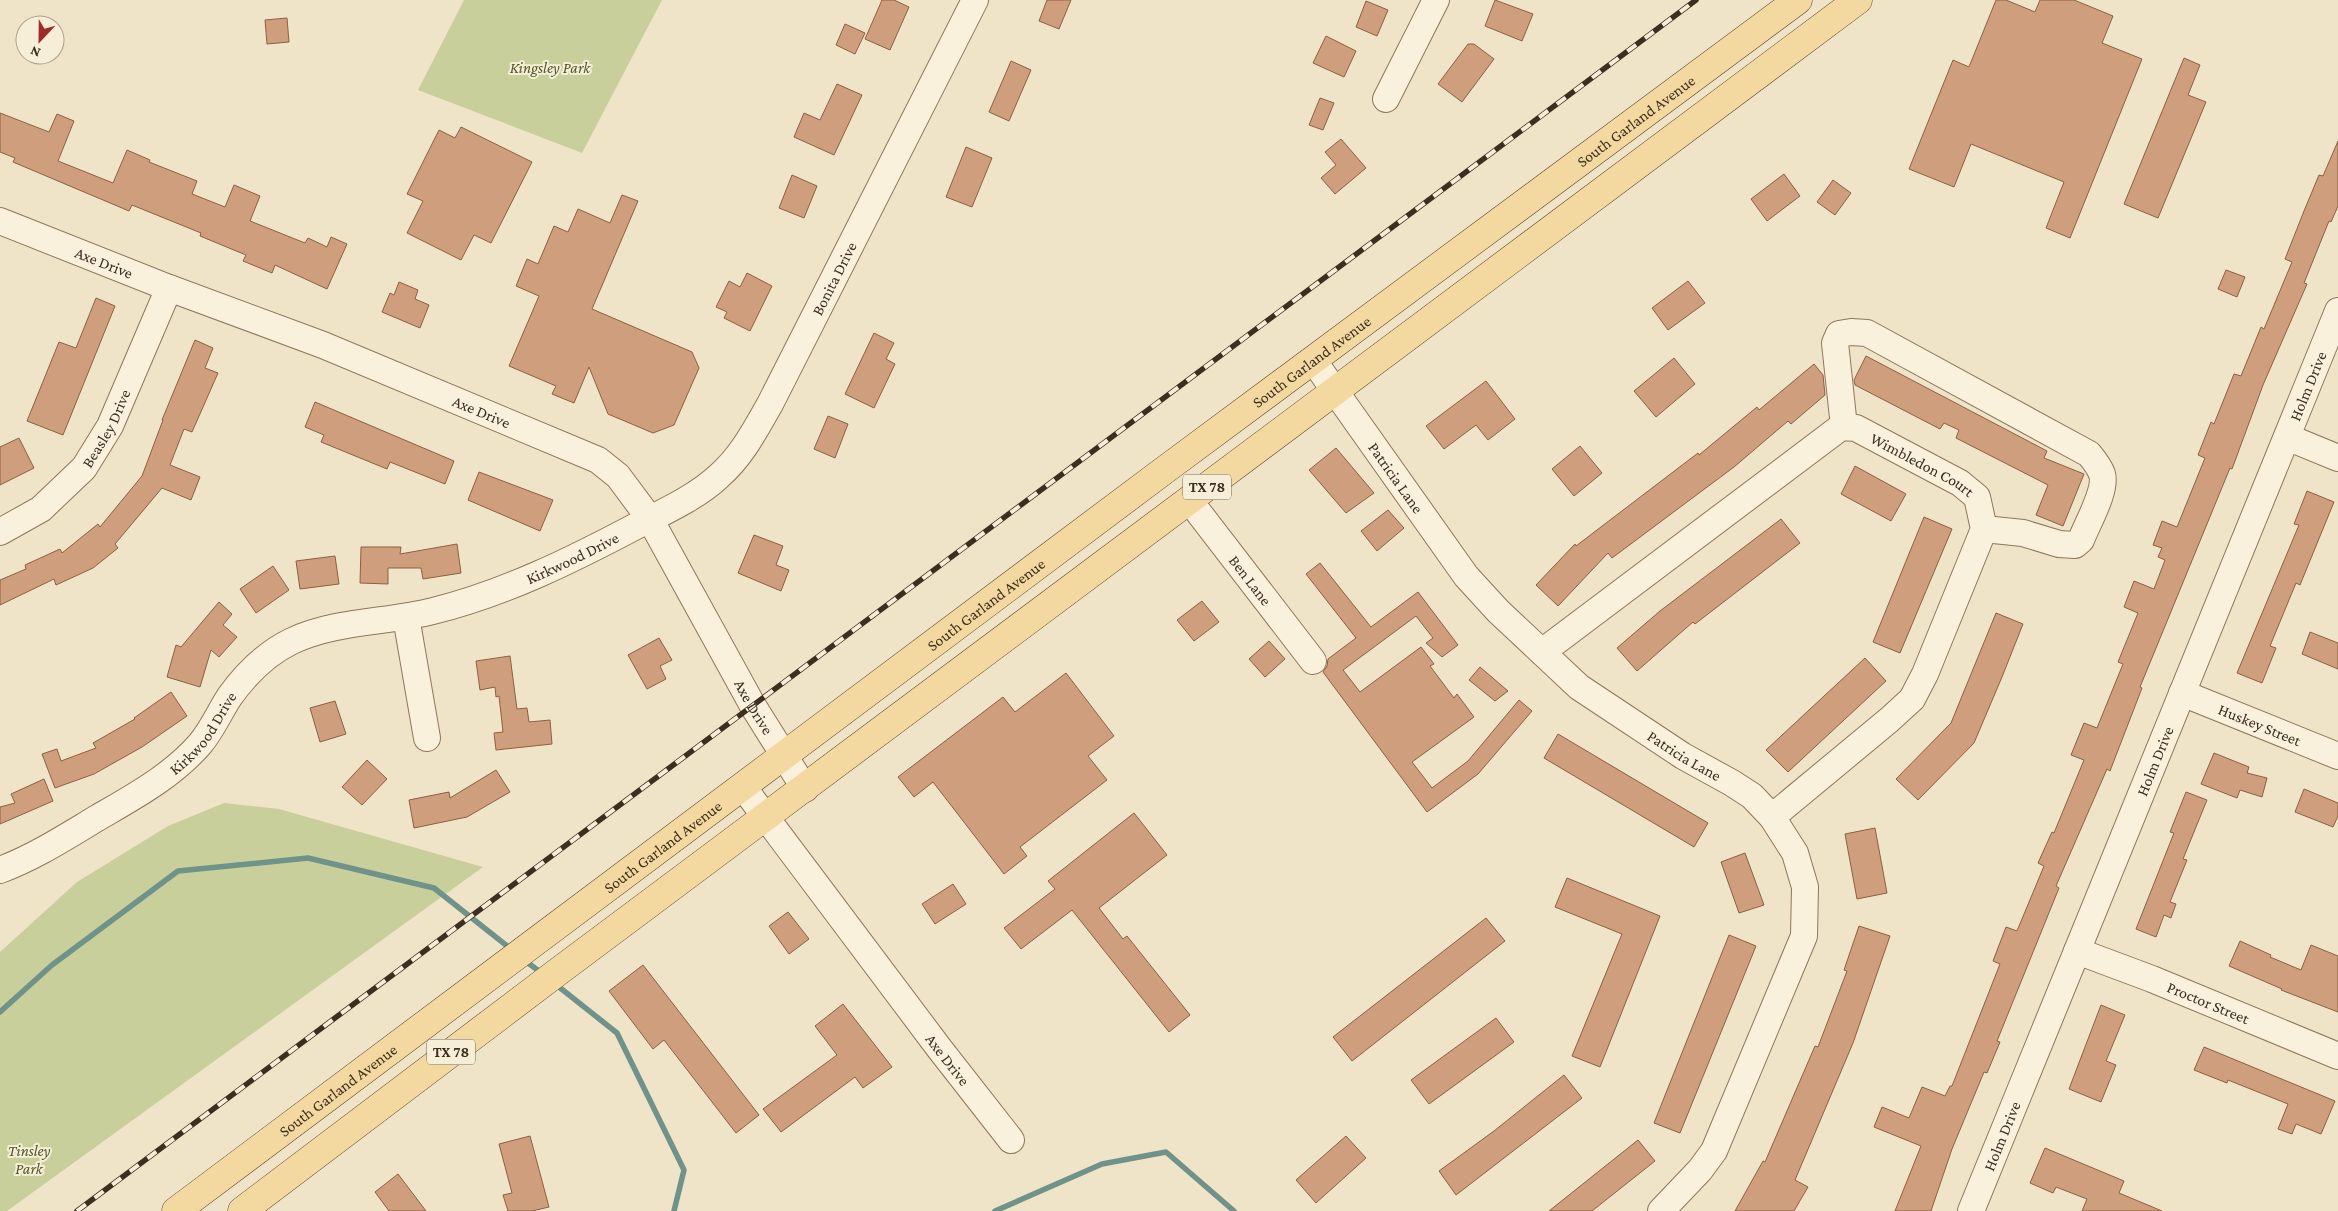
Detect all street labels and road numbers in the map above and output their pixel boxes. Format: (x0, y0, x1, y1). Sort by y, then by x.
street label: South Garland Avenue (1573, 71, 1698, 170)
street label: Bonita Drive (808, 239, 859, 318)
street label: Axe Drive (73, 243, 135, 281)
street label: South Garland Avenue (1249, 312, 1374, 411)
street label: Holm Drive (2286, 349, 2329, 423)
street label: Beasley Drive (78, 387, 133, 470)
street label: Axe Drive (450, 392, 513, 431)
street label: Wimbledon Court (1868, 429, 1978, 500)
street label: Patricia Lane (1365, 439, 1427, 516)
road number: TX 78 (1183, 474, 1231, 500)
street label: Kirkwood Drive (524, 528, 621, 587)
street label: Ben Lane (1226, 552, 1275, 608)
street label: South Garland Avenue (924, 554, 1048, 654)
street label: Axe Drive (731, 676, 777, 737)
street label: Kirkwood Drive (166, 688, 239, 778)
street label: Huskey Street (2216, 700, 2304, 749)
street label: Holm Drive (2133, 724, 2176, 798)
street label: Patricia Lane (1645, 727, 1724, 784)
street label: South Garland Avenue (600, 797, 725, 896)
street label: Proctor Street (2165, 978, 2253, 1027)
street label: Axe Drive (923, 1030, 973, 1089)
street label: South Garland Avenue (275, 1040, 400, 1139)
road number: TX 78 (427, 1040, 475, 1064)
street label: Holm Drive (1980, 1099, 2023, 1173)

